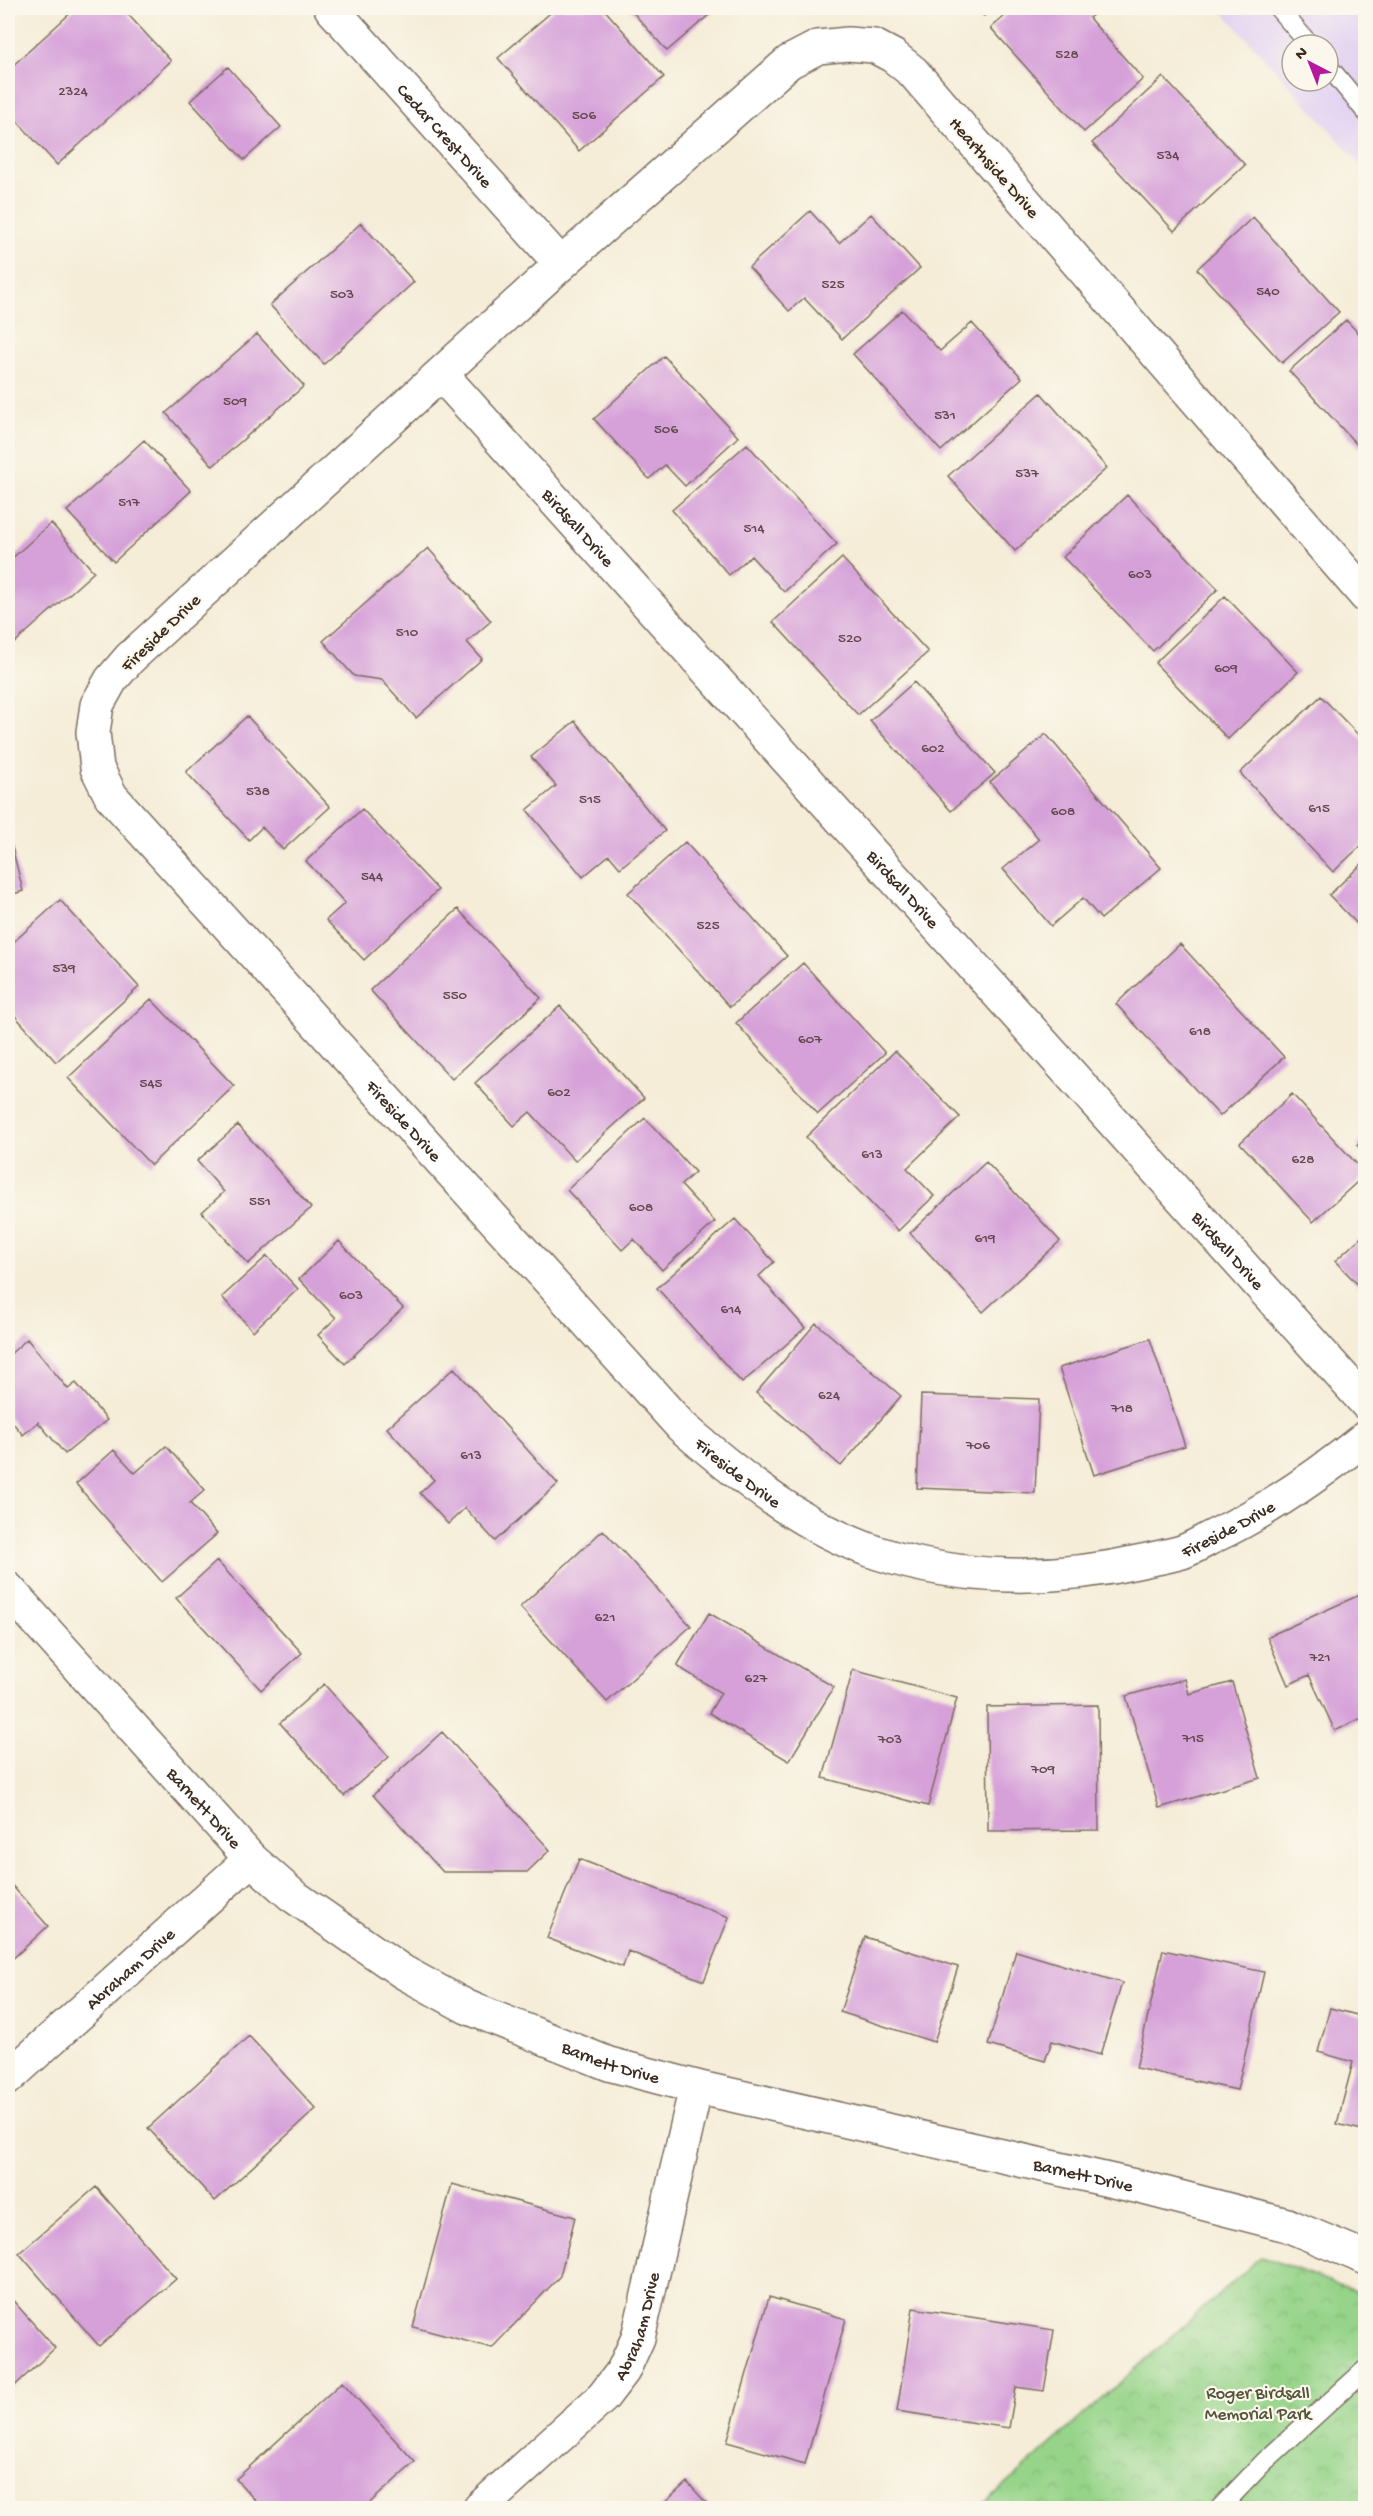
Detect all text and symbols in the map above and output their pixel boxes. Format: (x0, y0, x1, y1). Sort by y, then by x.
north arrow (1280, 33, 1340, 93)
text: N (1292, 44, 1313, 65)
house number: 528 (1055, 46, 1079, 64)
street label: Cedar Crest Drive (391, 80, 496, 194)
house number: 2324 (58, 83, 88, 101)
house number: 506 (572, 107, 596, 125)
street label: Hearthside Drive (944, 114, 1043, 224)
house number: 534 (1157, 147, 1179, 165)
house number: 525 (821, 276, 845, 294)
house number: 540 (1256, 283, 1280, 301)
house number: 503 (330, 286, 354, 304)
house number: 509 (223, 393, 247, 411)
house number: 531 (934, 407, 956, 425)
house number: 506 (654, 421, 678, 439)
house number: 537 (1015, 465, 1040, 483)
street label: Birdsall Drive (536, 485, 618, 573)
house number: 517 (118, 494, 141, 512)
house number: 514 (743, 520, 765, 538)
house number: 603 (1128, 566, 1152, 584)
street label: Fireside Drive (117, 590, 206, 678)
house number: 510 (396, 624, 419, 642)
house number: 520 (838, 630, 862, 648)
house number: 609 (1214, 660, 1238, 678)
house number: 602 (921, 740, 945, 758)
house number: 538 (246, 783, 270, 801)
house number: 515 (579, 791, 601, 809)
house number: 615 (1308, 800, 1330, 818)
house number: 608 (1051, 803, 1075, 821)
street label: Birdsall Drive (860, 846, 943, 934)
house number: 544 (361, 868, 383, 886)
house number: 525 (696, 917, 720, 935)
house number: 539 (52, 960, 76, 978)
house number: 550 (443, 987, 468, 1005)
house number: 618 (1189, 1023, 1211, 1041)
house number: 607 (798, 1031, 823, 1049)
house number: 545 (140, 1075, 163, 1093)
street label: Fireside Drive (360, 1076, 445, 1168)
house number: 602 (547, 1084, 571, 1102)
house number: 613 (861, 1146, 883, 1164)
house number: 628 (1291, 1151, 1315, 1169)
house number: 551 (249, 1193, 271, 1211)
house number: 608 (629, 1199, 653, 1217)
street label: Birdsall Drive (1185, 1207, 1268, 1296)
house number: 619 (974, 1230, 996, 1248)
house number: 603 (339, 1287, 363, 1305)
house number: 614 (721, 1301, 741, 1319)
house number: 624 (818, 1387, 840, 1405)
house number: 718 (1110, 1400, 1133, 1418)
street label: Fireside Drive (689, 1434, 784, 1514)
house number: 706 (965, 1437, 990, 1455)
house number: 613 (460, 1447, 482, 1465)
street label: Fireside Drive (1178, 1497, 1280, 1564)
house number: 621 (594, 1609, 616, 1627)
house number: 721 (1308, 1649, 1331, 1667)
house number: 627 (745, 1670, 769, 1688)
house number: 715 (1181, 1730, 1204, 1748)
house number: 703 (877, 1731, 902, 1749)
house number: 709 (1030, 1761, 1055, 1779)
street label: Barnett Drive (160, 1764, 245, 1855)
street label: Abraham Drive (83, 1924, 181, 2016)
street label: Barnett Drive (557, 2038, 662, 2090)
street label: Barnett Drive (1030, 2155, 1135, 2198)
street label: Abraham Drive (611, 2270, 666, 2386)
park label: Roger Birdsall Memorial Park (1205, 2384, 1313, 2426)

